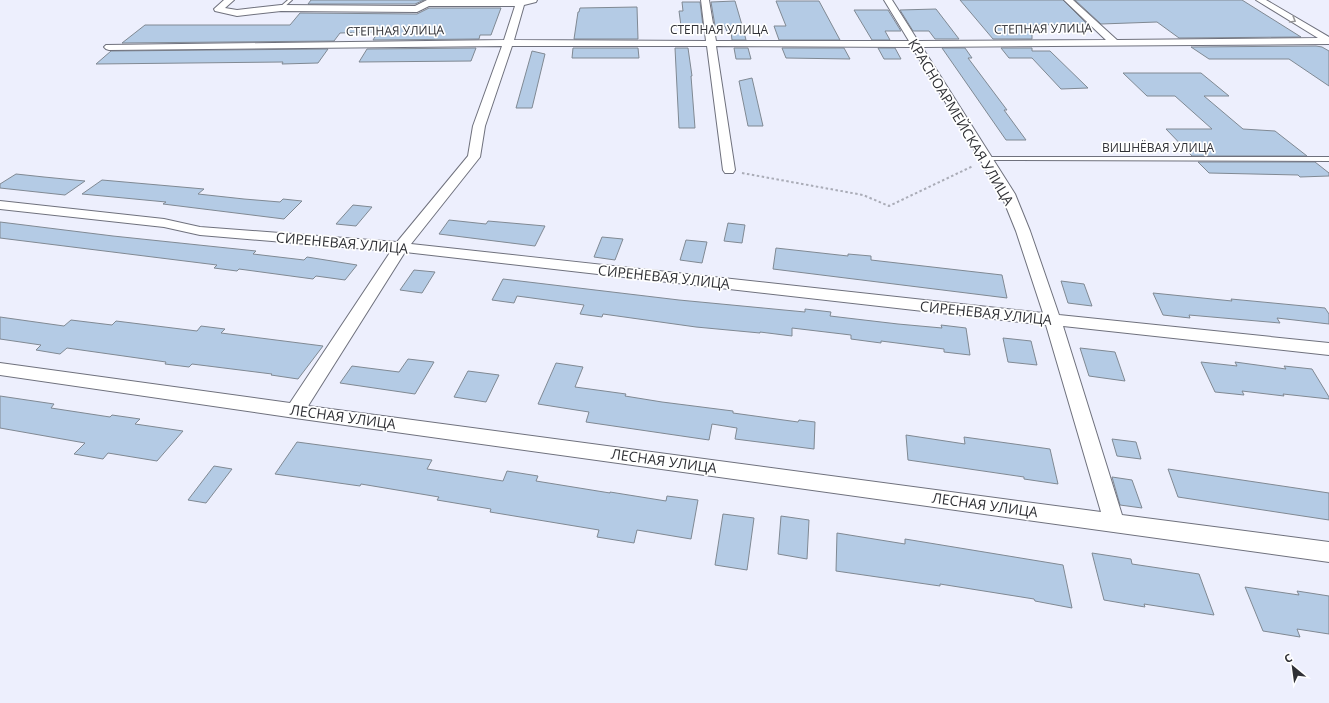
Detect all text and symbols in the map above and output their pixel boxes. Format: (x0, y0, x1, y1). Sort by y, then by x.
one-way arrow (1289, 15, 1296, 22)
street label: СТЕПНАЯ УЛИЦА (994, 19, 1093, 38)
street label: СТЕПНАЯ УЛИЦА (346, 21, 445, 40)
street label: СТЕПНАЯ УЛИЦА (670, 21, 768, 38)
street label: КРАСНОАРМЕЙСКАЯ УЛИЦА (904, 35, 1019, 209)
street label: ВИШНЁВАЯ УЛИЦА (1102, 139, 1215, 156)
street label: СИРЕНЕВАЯ УЛИЦА (275, 227, 409, 258)
street label: СИРЕНЕВАЯ УЛИЦА (597, 260, 731, 293)
street label: СИРЕНЕВАЯ УЛИЦА (919, 296, 1053, 329)
street label: ЛЕСНАЯ УЛИЦА (289, 400, 397, 433)
street label: ЛЕСНАЯ УЛИЦА (610, 444, 718, 477)
street label: ЛЕСНАЯ УЛИЦА (931, 488, 1039, 521)
north arrow (1273, 647, 1313, 687)
text: С (1281, 650, 1295, 666)

